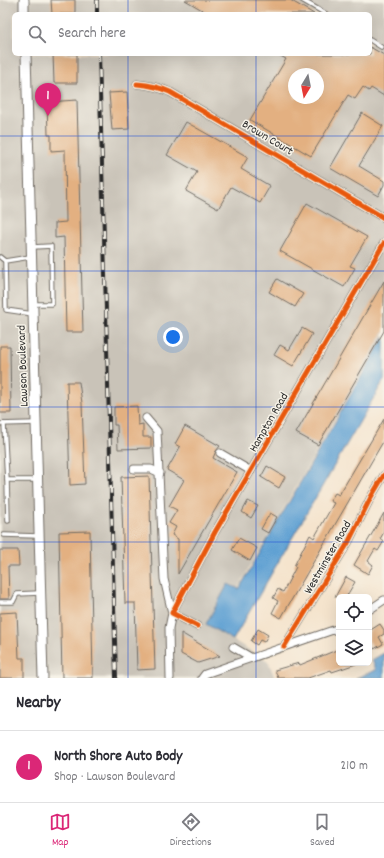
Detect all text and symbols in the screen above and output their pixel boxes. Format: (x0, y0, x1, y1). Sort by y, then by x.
search box (12, 12, 372, 56)
icon: search (26, 23, 48, 45)
text: Search here (58, 23, 126, 45)
north arrow (288, 68, 324, 104)
pin: 1 (35, 83, 61, 116)
street label: Brown Court (238, 116, 296, 160)
street label: Lawson Boulevard (14, 325, 33, 407)
your location (163, 327, 183, 347)
street label: Hampton Road (245, 390, 293, 456)
street label: Westminster Road (300, 518, 356, 598)
map controls (336, 594, 372, 666)
button: locate (336, 594, 372, 630)
button: layers (336, 630, 372, 666)
text: Nearby (16, 692, 60, 716)
text: North Shore Auto Body (54, 746, 182, 768)
text: 1 (28, 757, 30, 776)
text: 210 m (340, 757, 368, 776)
text: Shop · Lawson Boulevard (54, 768, 175, 787)
tab: Map (49, 811, 71, 851)
tab: Directions (170, 811, 212, 851)
tab: Saved (310, 811, 335, 851)

